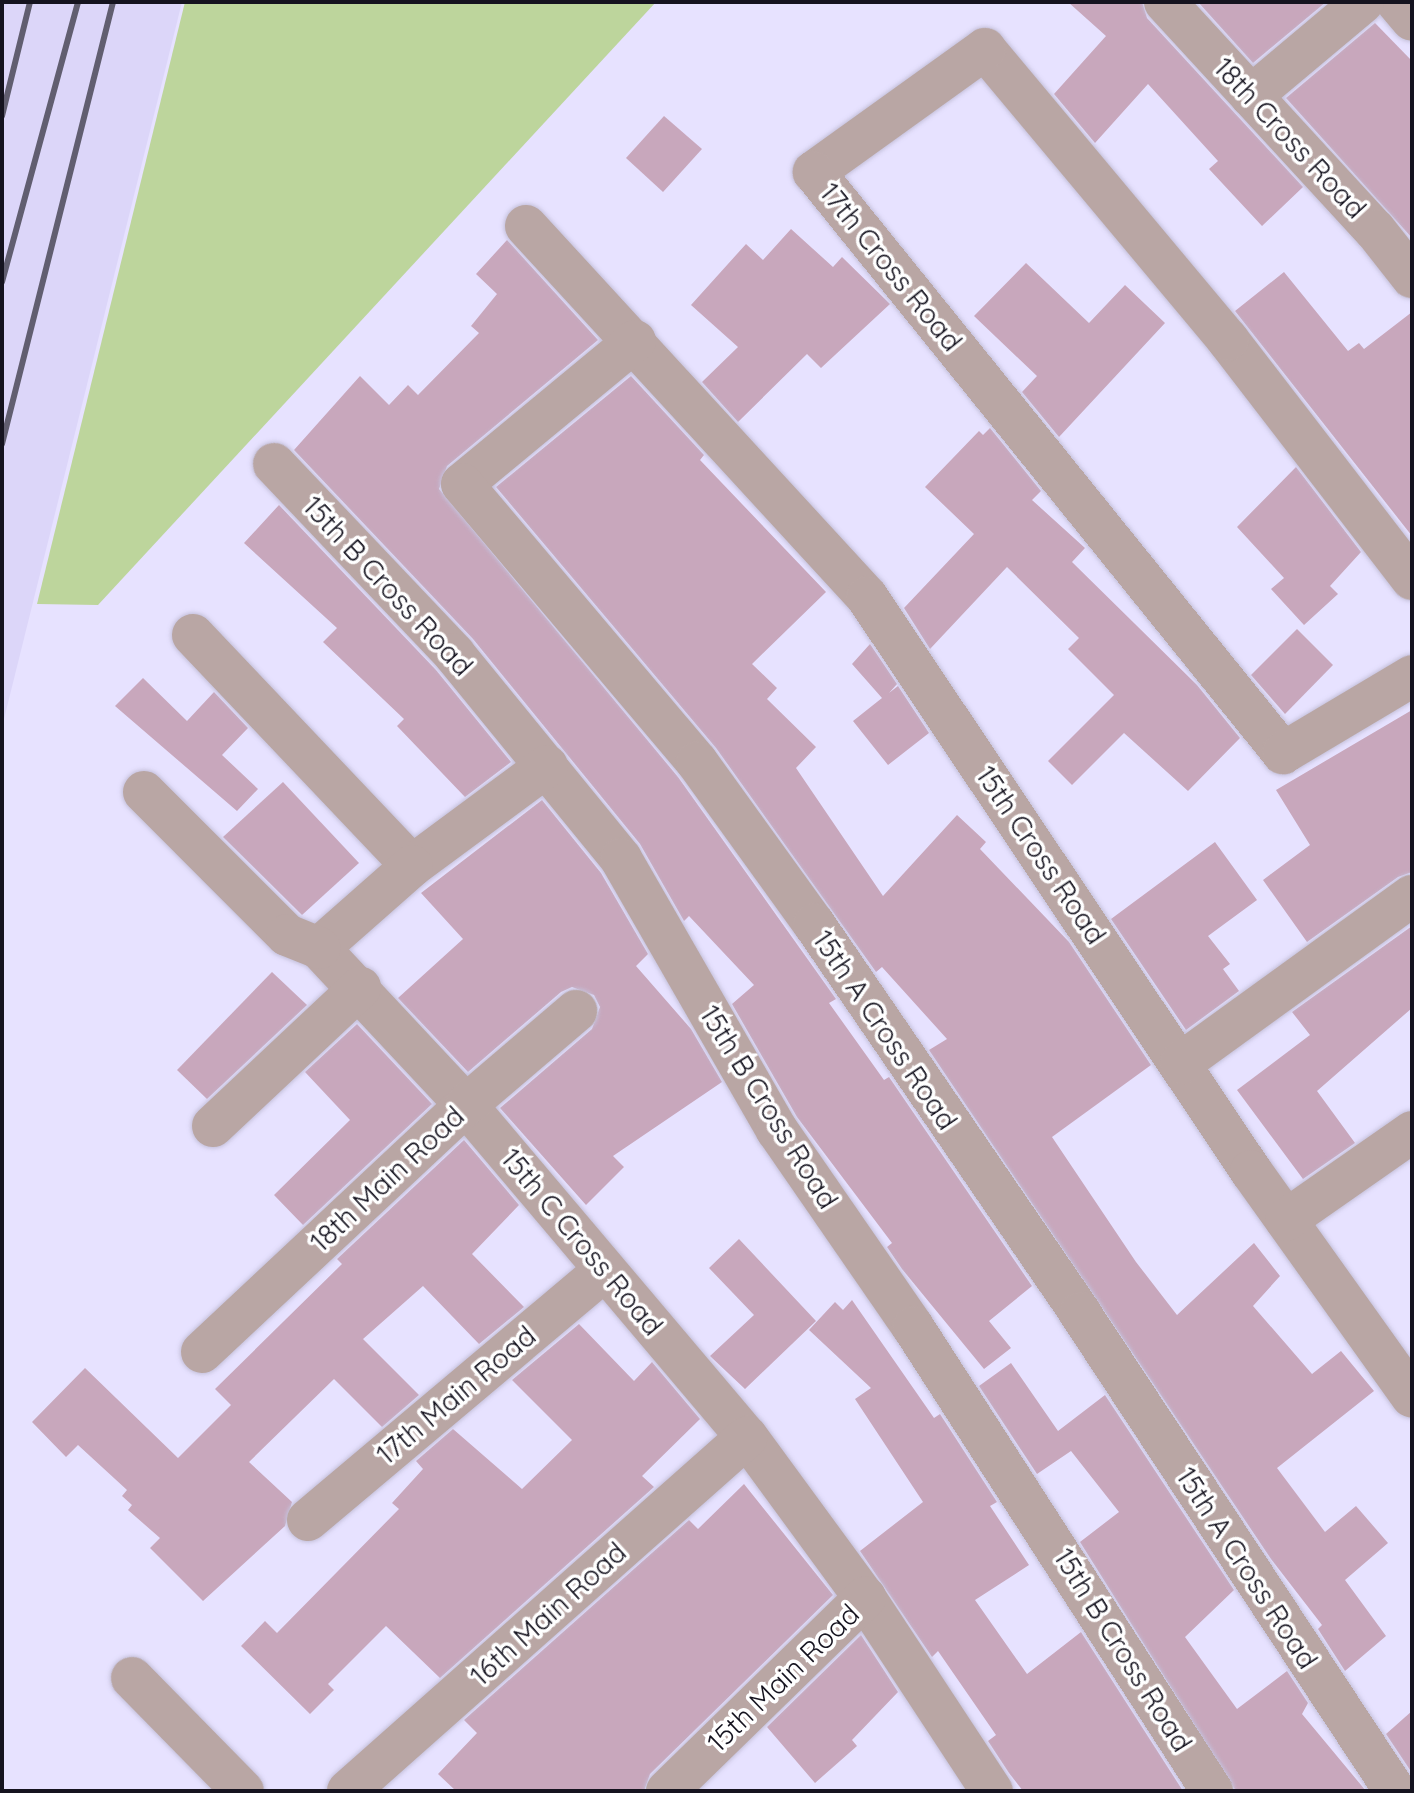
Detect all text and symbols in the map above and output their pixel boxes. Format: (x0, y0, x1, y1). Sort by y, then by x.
street label: 18th Cross Road (1207, 51, 1373, 225)
street label: 17th Cross Road (813, 176, 969, 358)
street label: 15th B Cross Road (296, 489, 480, 683)
street label: 15th Cross Road (969, 760, 1113, 950)
street label: 15th A Cross Road (806, 924, 964, 1136)
street label: 15th B Cross Road (693, 999, 845, 1215)
street label: 18th Main Road (303, 1099, 471, 1259)
street label: 15th C Cross Road (494, 1142, 670, 1342)
street label: 17th Main Road (370, 1319, 542, 1471)
street label: 15th A Cross Road (1169, 1461, 1325, 1675)
street label: 16th Main Road (463, 1535, 633, 1693)
street label: 15th B Cross Road (1047, 1542, 1199, 1758)
street label: 15th Main Road (700, 1597, 866, 1759)

